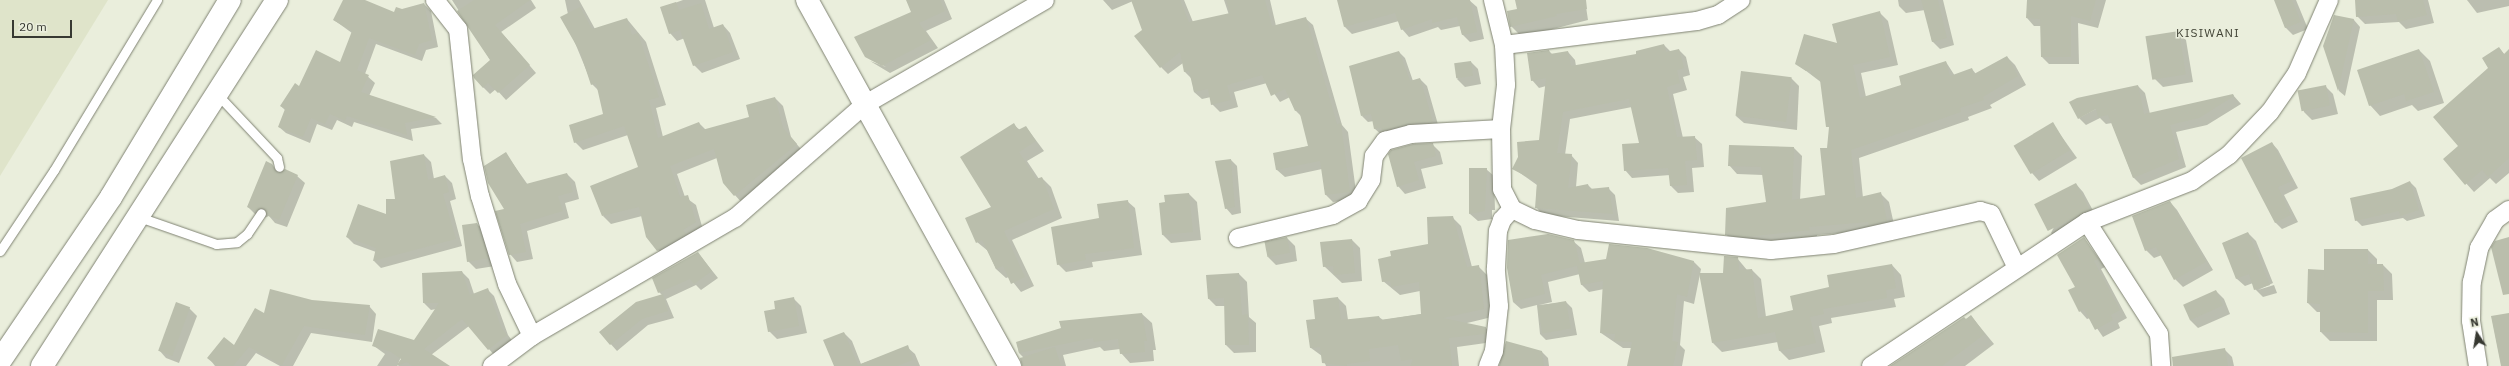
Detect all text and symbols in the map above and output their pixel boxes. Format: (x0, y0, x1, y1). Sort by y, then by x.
scale bar (14, 12, 74, 38)
text: 20 m (19, 19, 47, 34)
district label: KISIWANI (2176, 26, 2240, 40)
north arrow (2457, 314, 2497, 354)
text: N (2469, 315, 2480, 330)

